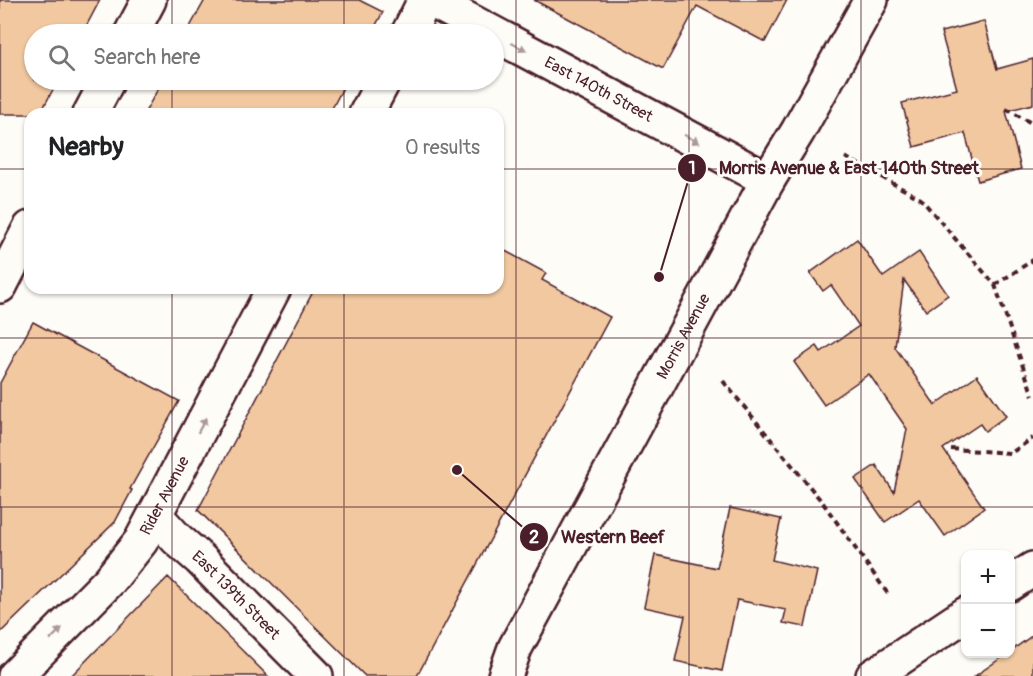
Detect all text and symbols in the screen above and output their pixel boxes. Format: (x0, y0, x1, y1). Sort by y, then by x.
search box (24, 24, 504, 90)
icon: search (45, 41, 78, 74)
one-way arrow (511, 42, 528, 52)
text: Search here (93, 43, 200, 71)
street label: East 140th Street (541, 52, 657, 127)
text: Nearby (48, 131, 124, 163)
one-way arrow (683, 134, 700, 144)
text: 0 results (405, 135, 480, 160)
callout: Morris Avenue & East 140th Street (677, 150, 991, 186)
text: 1 (688, 157, 696, 180)
text: Morris Avenue & East 140th Street (719, 157, 980, 180)
street label: Morris Avenue (652, 290, 715, 383)
one-way arrow (198, 416, 207, 433)
street label: Rider Avenue (136, 453, 194, 539)
callout: Western Beef (519, 519, 677, 555)
text: 2 (529, 526, 539, 549)
text: Western Beef (561, 526, 666, 549)
street label: East 139th Street (188, 546, 285, 644)
map controls (961, 550, 1015, 658)
button: + (961, 550, 1015, 604)
button: − (961, 604, 1015, 658)
one-way arrow (48, 628, 62, 642)

